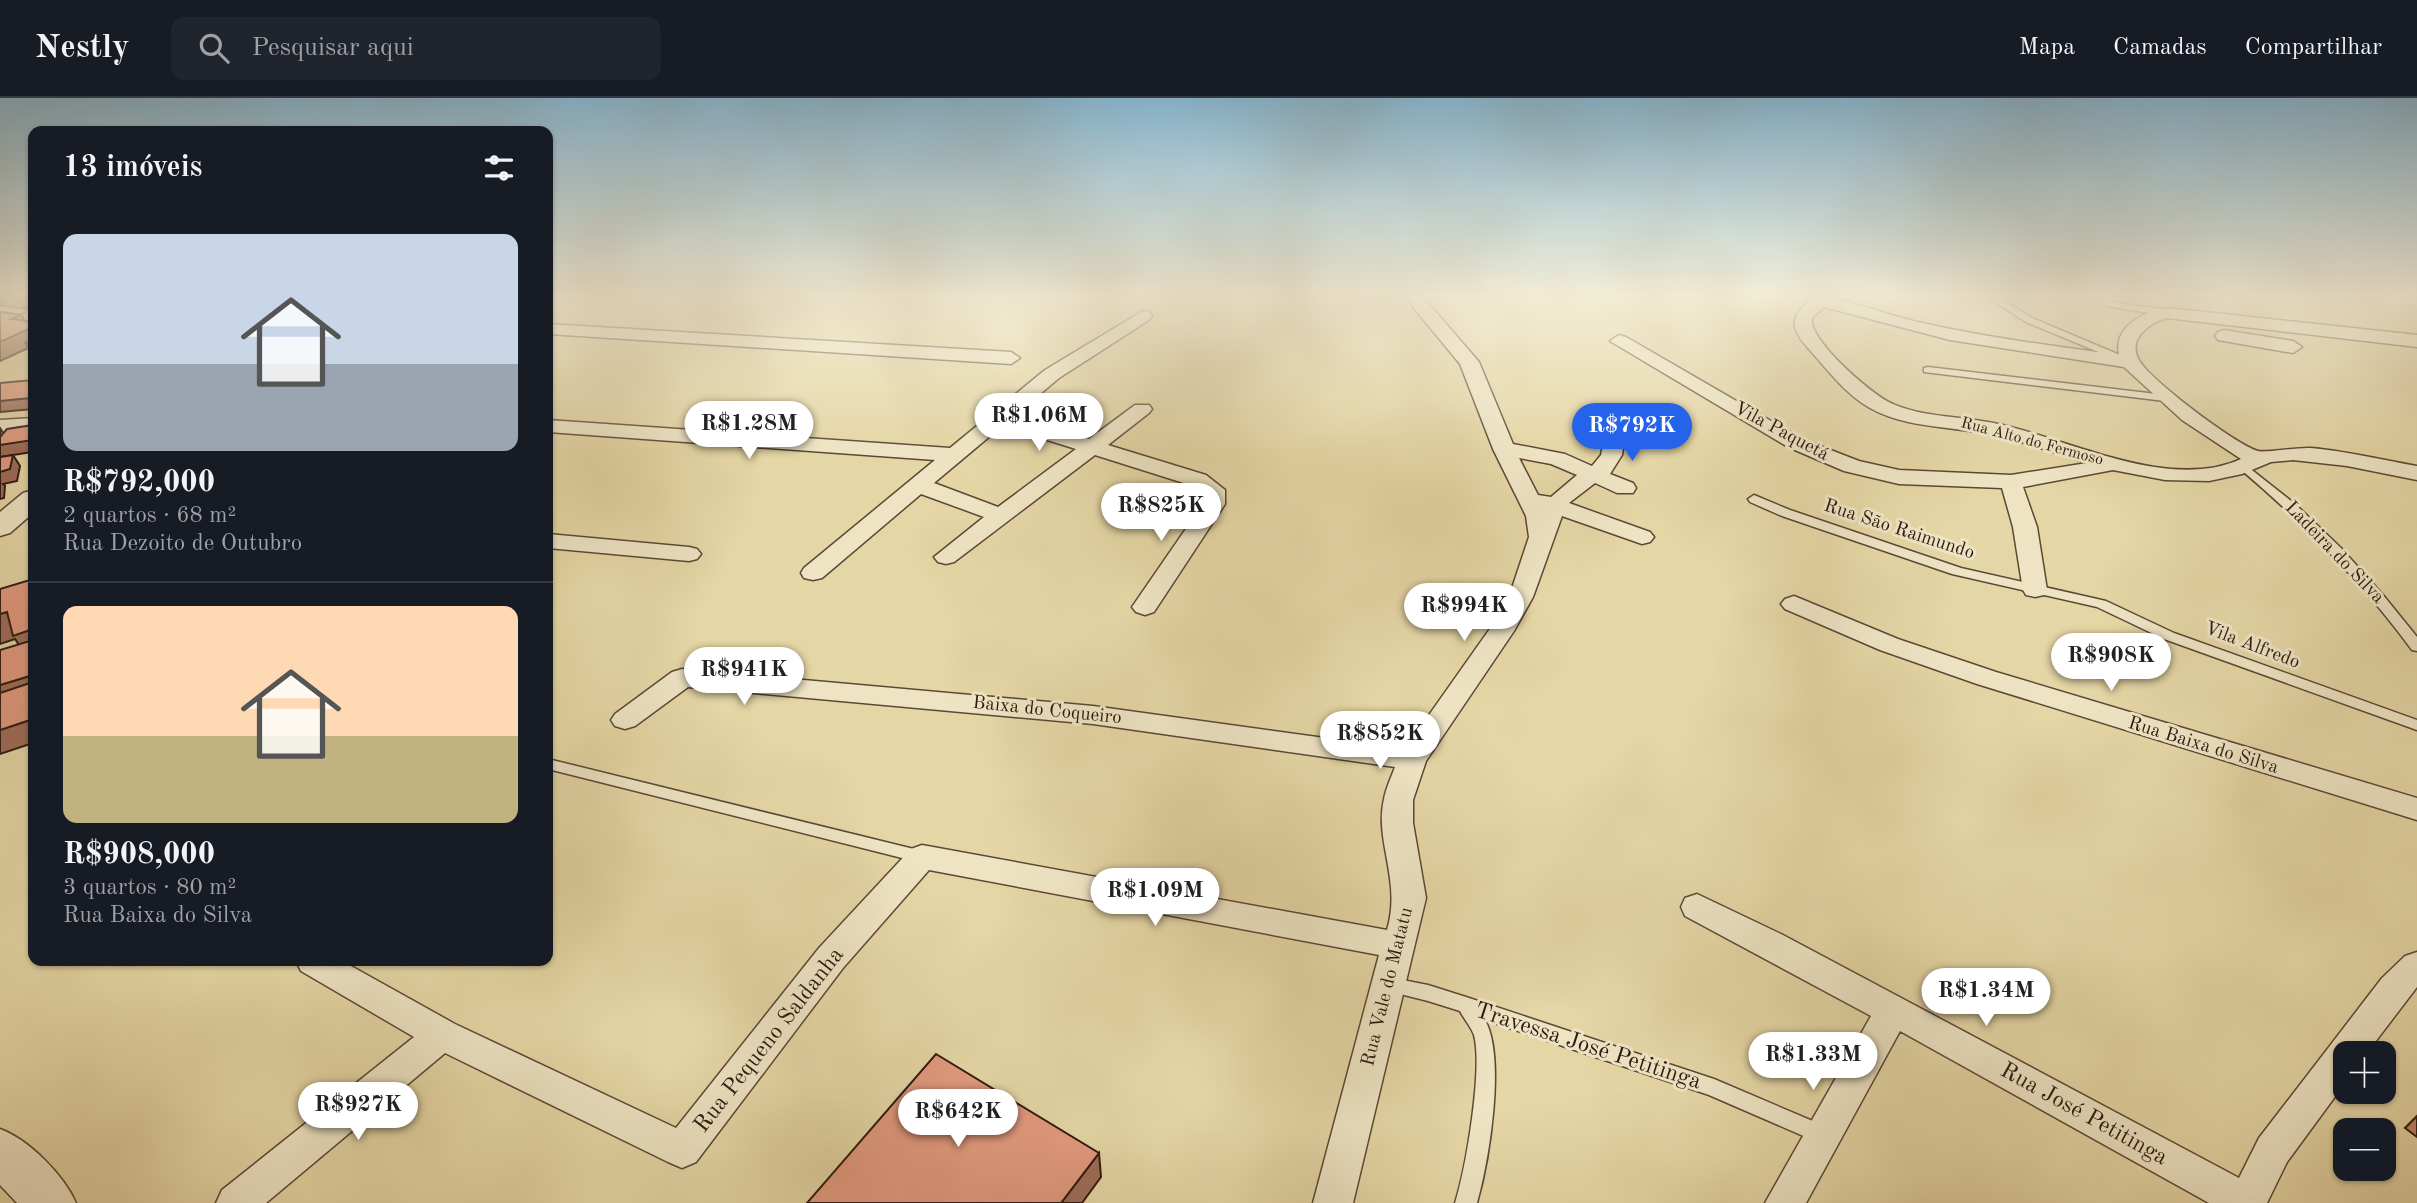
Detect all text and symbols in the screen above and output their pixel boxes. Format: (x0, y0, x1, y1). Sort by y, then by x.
search box (171, 17, 661, 80)
icon: search (195, 29, 233, 67)
text: Nestly (35, 32, 129, 65)
text: Pesquisar aqui (251, 35, 414, 61)
text: Mapa (2019, 36, 2075, 60)
text: Camadas (2113, 36, 2207, 60)
text: Compartilhar (2245, 36, 2382, 60)
icon: filters (480, 149, 518, 187)
text: 13 imóveis (63, 153, 202, 183)
icon: home (228, 279, 354, 405)
pin: R$1.06M (974, 394, 1104, 453)
street label: Vila Paquetá (1730, 399, 1832, 465)
pin: R$1.28M (684, 402, 814, 461)
text: R$1.06M (990, 404, 1088, 427)
pin: R$792K (1575, 404, 1689, 463)
text: R$1.28M (700, 412, 798, 435)
text: R$792K (1588, 414, 1676, 437)
street label: Rua Alto do Fermoso (1959, 415, 2105, 469)
text: R$792,000 (63, 468, 215, 498)
pin: R$825K (1104, 484, 1218, 543)
text: R$825K (1117, 494, 1205, 517)
street label: Rua São Raimundo (1821, 497, 1977, 563)
street label: Ladeira do Silva (2281, 498, 2388, 608)
text: 2 quartos · 68 m² (63, 504, 236, 527)
text: Rua Dezoito de Outubro (63, 532, 302, 555)
pin: R$994K (1407, 584, 1521, 643)
text: R$994K (1420, 594, 1508, 617)
street label: Vila Alfredo (2202, 619, 2302, 673)
pin: R$908K (2054, 634, 2168, 693)
text: R$908K (2067, 644, 2155, 667)
pin: R$941K (687, 648, 801, 707)
icon: home (228, 651, 354, 777)
text: R$941K (700, 658, 788, 681)
street label: Baixa do Coqueiro (972, 694, 1122, 728)
pin: R$852K (1323, 712, 1437, 771)
street label: Rua Baixa do Silva (2126, 714, 2281, 778)
text: R$852K (1336, 722, 1424, 745)
text: R$908,000 (63, 840, 215, 870)
pin: R$1.09M (1090, 868, 1220, 928)
text: 3 quartos · 80 m² (63, 876, 236, 899)
text: R$1.09M (1106, 879, 1204, 902)
text: Rua Baixa do Silva (63, 904, 252, 927)
street label: Rua Vale do Matatu (1359, 906, 1417, 1068)
street label: Rua Pequeno Saldanha (690, 943, 848, 1137)
pin: R$1.34M (1921, 968, 2051, 1028)
text: R$1.34M (1937, 979, 2035, 1002)
street label: Travessa José Petitinga (1472, 999, 1704, 1093)
pin: R$1.33M (1748, 1032, 1878, 1092)
map controls (2333, 1041, 2396, 1181)
button: + (2333, 1041, 2396, 1104)
text: R$1.33M (1764, 1043, 1862, 1066)
street label: Rua José Petitinga (1997, 1059, 2171, 1169)
pin: R$927K (301, 1082, 415, 1142)
pin: R$642K (901, 1090, 1015, 1149)
text: R$927K (314, 1093, 402, 1116)
text: R$642K (914, 1100, 1002, 1123)
button: − (2333, 1118, 2396, 1181)

